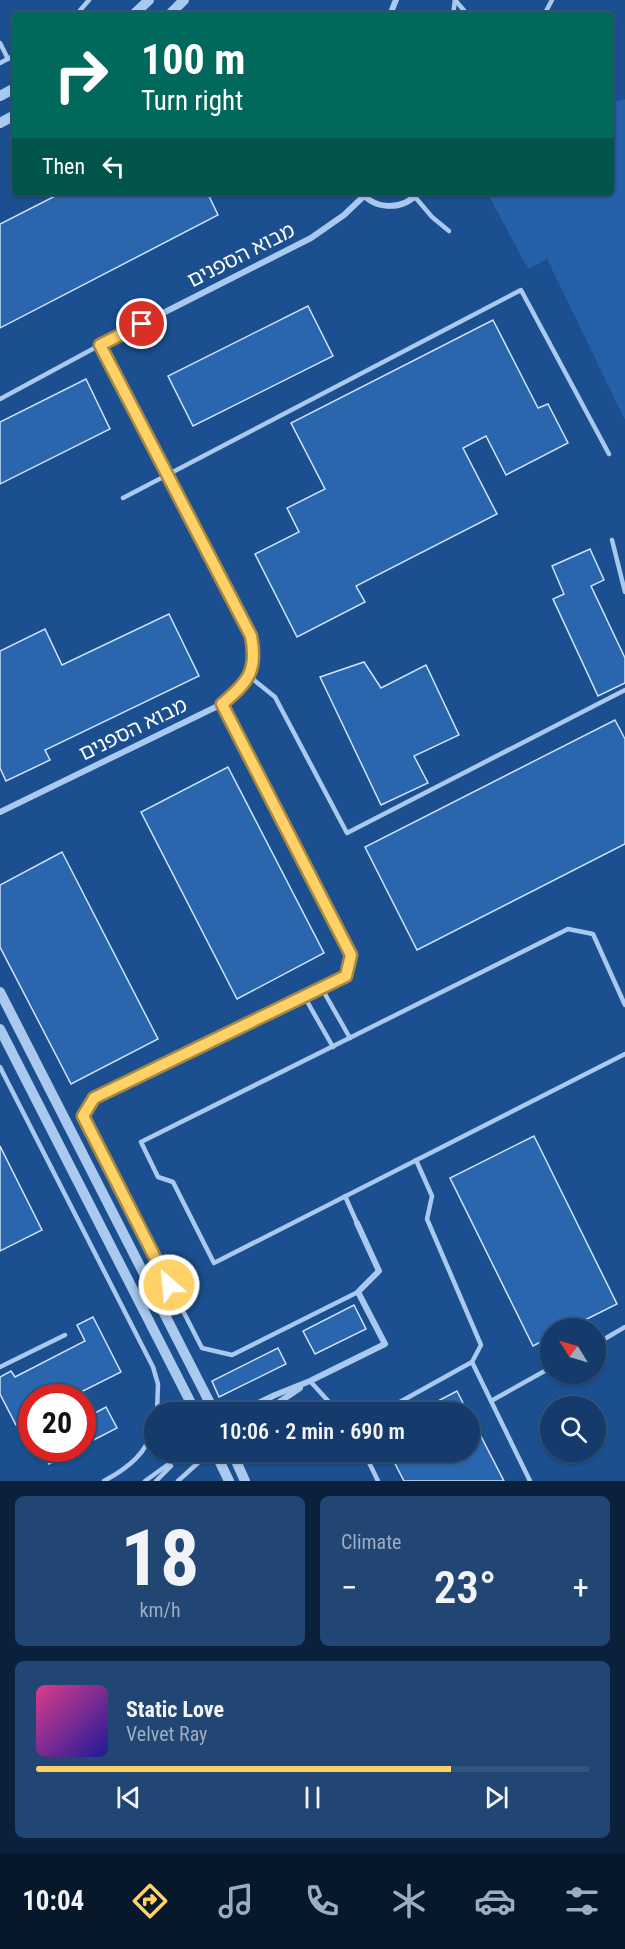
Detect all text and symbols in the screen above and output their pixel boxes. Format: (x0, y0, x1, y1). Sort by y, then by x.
text: 100 m (141, 35, 246, 84)
icon: right (42, 36, 120, 114)
text: Turn right (141, 85, 243, 117)
icon: left (97, 150, 130, 183)
text: Then (42, 154, 85, 179)
street label: מבוא הספנים (183, 218, 299, 292)
pin (116, 298, 167, 349)
icon: arrive (125, 307, 158, 340)
street label: מבוא הספנים (75, 693, 191, 765)
position arrow (137, 1253, 201, 1317)
north arrow (540, 1318, 606, 1384)
map controls (540, 1318, 606, 1462)
speed limit sign: 20 (18, 1384, 96, 1462)
button: search (540, 1396, 606, 1462)
text: 10:06 · 2 min · 690 m (219, 1419, 405, 1444)
text: 18 (121, 1513, 199, 1604)
text: Climate (341, 1530, 401, 1554)
text: 23° (434, 1561, 496, 1614)
text: − (341, 1568, 358, 1607)
text: + (573, 1568, 589, 1607)
text: km/h (139, 1598, 181, 1622)
text: Static Love (126, 1697, 224, 1722)
text: Velvet Ray (126, 1722, 207, 1746)
icon: previous (112, 1781, 145, 1814)
icon: pause (296, 1781, 329, 1814)
icon: next (480, 1781, 513, 1814)
icon: directions (129, 1880, 171, 1922)
icon: music (215, 1880, 257, 1922)
icon: phone (301, 1880, 343, 1922)
icon: climate (388, 1880, 430, 1922)
icon: car (474, 1880, 516, 1922)
icon: filters (561, 1880, 603, 1922)
text: 10:04 (22, 1885, 84, 1917)

